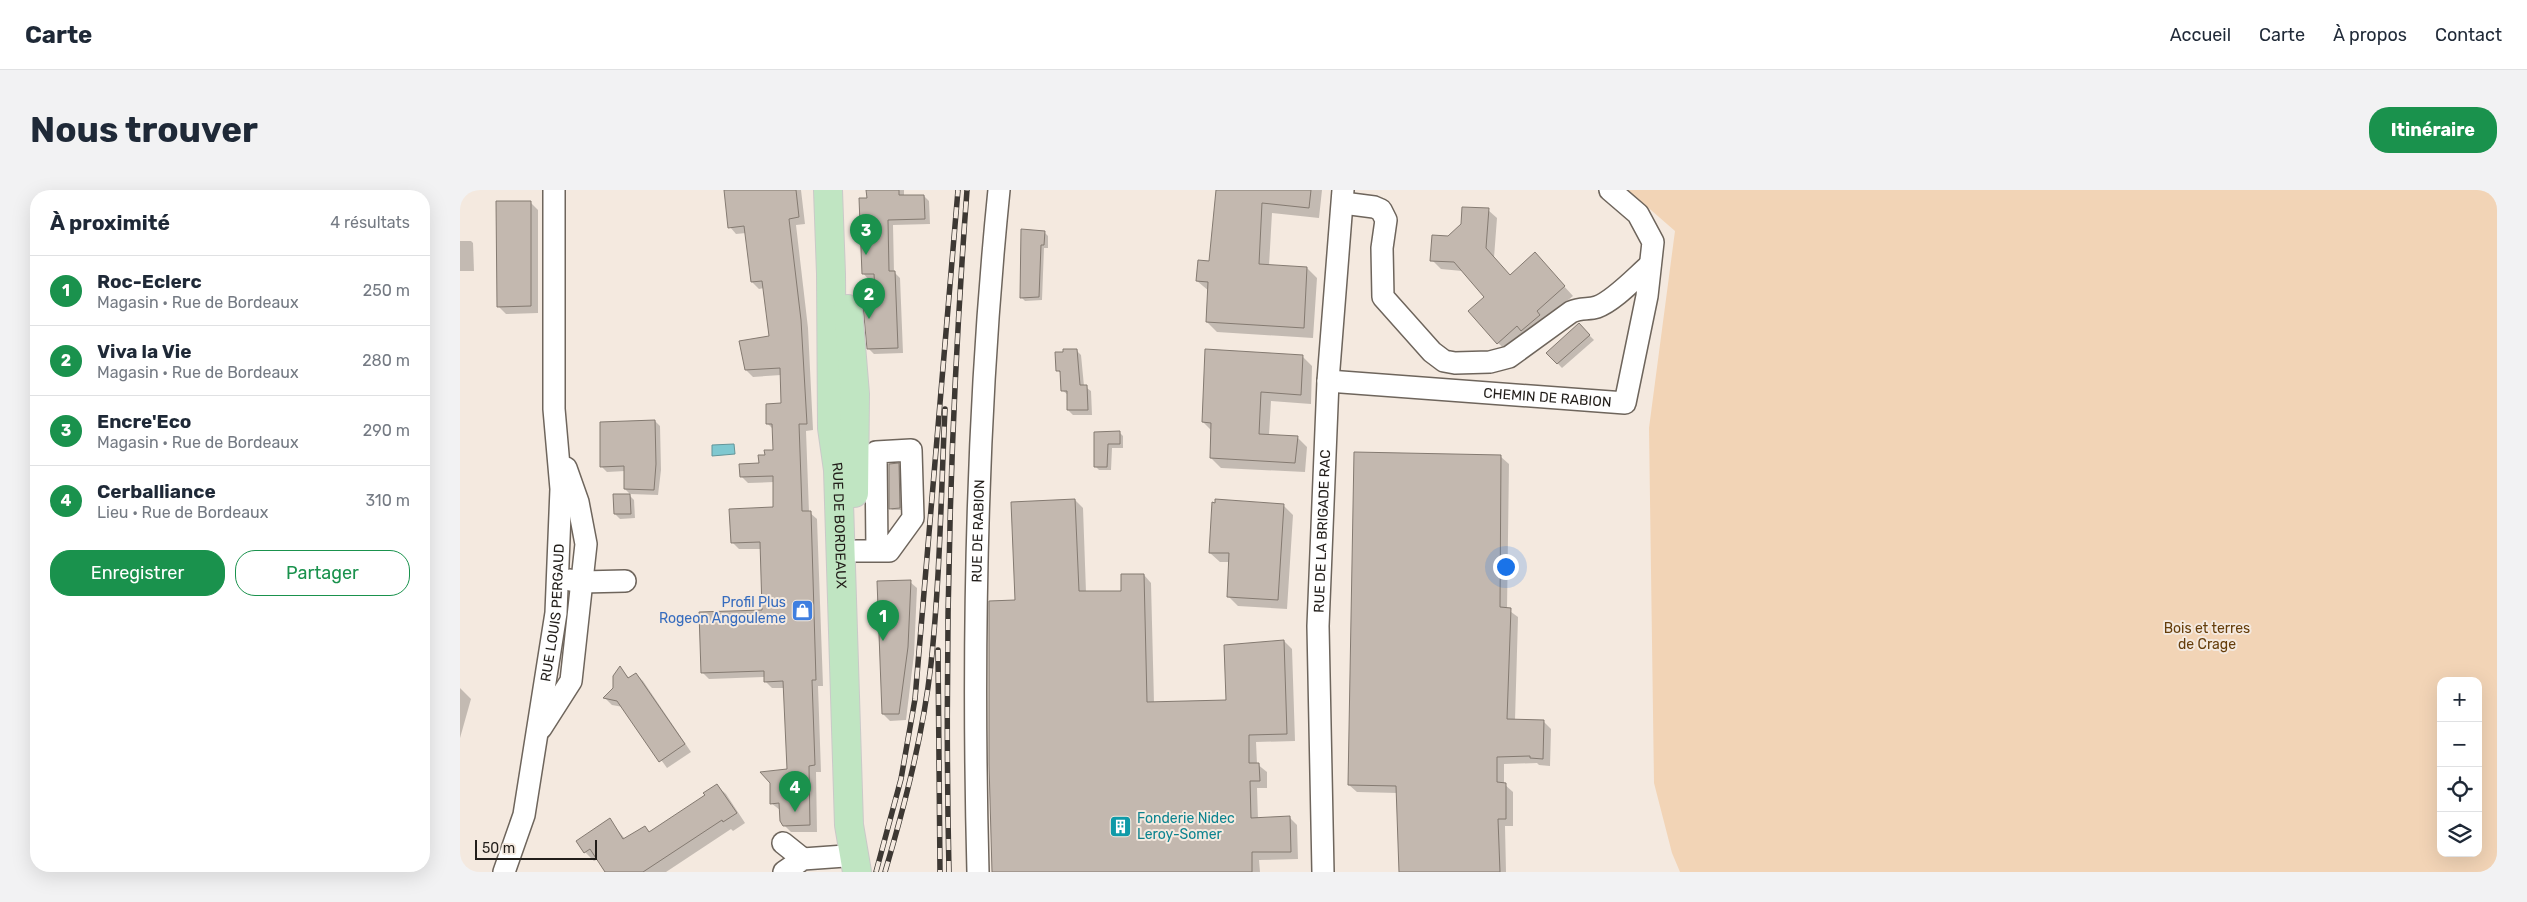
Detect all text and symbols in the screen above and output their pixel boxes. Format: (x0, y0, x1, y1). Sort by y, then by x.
text: Carte (25, 21, 92, 49)
text: Accueil (2170, 24, 2231, 46)
text: Carte (2259, 24, 2305, 46)
text: À propos (2333, 24, 2407, 46)
text: Contact (2435, 24, 2502, 46)
button: Itinéraire (2369, 107, 2497, 153)
text: Nous trouver (30, 109, 258, 151)
text: À proximité (50, 210, 170, 235)
text: 4 résultats (330, 213, 410, 232)
pin: 3 (850, 214, 882, 255)
text: Roc-Eclerc (97, 270, 202, 293)
pin: 2 (853, 278, 885, 319)
text: 1 (62, 281, 70, 300)
text: 250 m (363, 281, 410, 300)
text: Magasin · Rue de Bordeaux (97, 293, 299, 312)
text: Viva la Vie (97, 340, 191, 363)
text: 2 (61, 351, 71, 370)
text: 280 m (362, 351, 410, 370)
text: Magasin · Rue de Bordeaux (97, 363, 299, 382)
street label: CHEMIN DE RABION (1483, 384, 1612, 410)
text: Encre'Eco (97, 410, 191, 433)
text: 3 (61, 421, 71, 440)
text: 290 m (363, 421, 410, 440)
text: Magasin · Rue de Bordeaux (97, 433, 299, 452)
street label: RUE DE LA BRIGADE RAC (1310, 449, 1334, 613)
street label: RUE DE BORDEAUX (828, 461, 850, 589)
street label: RUE DE RABION (968, 479, 988, 583)
text: Cerballiance (97, 480, 216, 503)
text: 4 (61, 491, 71, 510)
text: 310 m (366, 491, 410, 510)
text: Lieu · Rue de Bordeaux (97, 503, 268, 522)
street label: RUE LOUIS PERGAUD (537, 543, 567, 683)
button: Enregistrer (50, 550, 225, 596)
button: Partager (235, 550, 410, 596)
your location (1493, 554, 1519, 580)
place label: Profil Plus Rogeon Angouleme (659, 594, 786, 627)
shop icon: Profil Plus Rogeon Angouleme (790, 598, 814, 622)
pin: 1 (867, 600, 899, 641)
park label: Bois et terres de Crage (2164, 620, 2250, 653)
map controls (2437, 677, 2482, 857)
button: + (2437, 677, 2482, 722)
button: − (2437, 722, 2482, 767)
button: locate (2437, 767, 2482, 812)
pin: 4 (779, 771, 811, 812)
place label: Fonderie Nidec Leroy-Somer (1137, 810, 1235, 843)
button: layers (2437, 812, 2482, 857)
building icon: Fonderie Nidec Leroy-Somer (1109, 814, 1133, 838)
scale bar (475, 837, 598, 860)
text: 50 m (482, 840, 515, 857)

